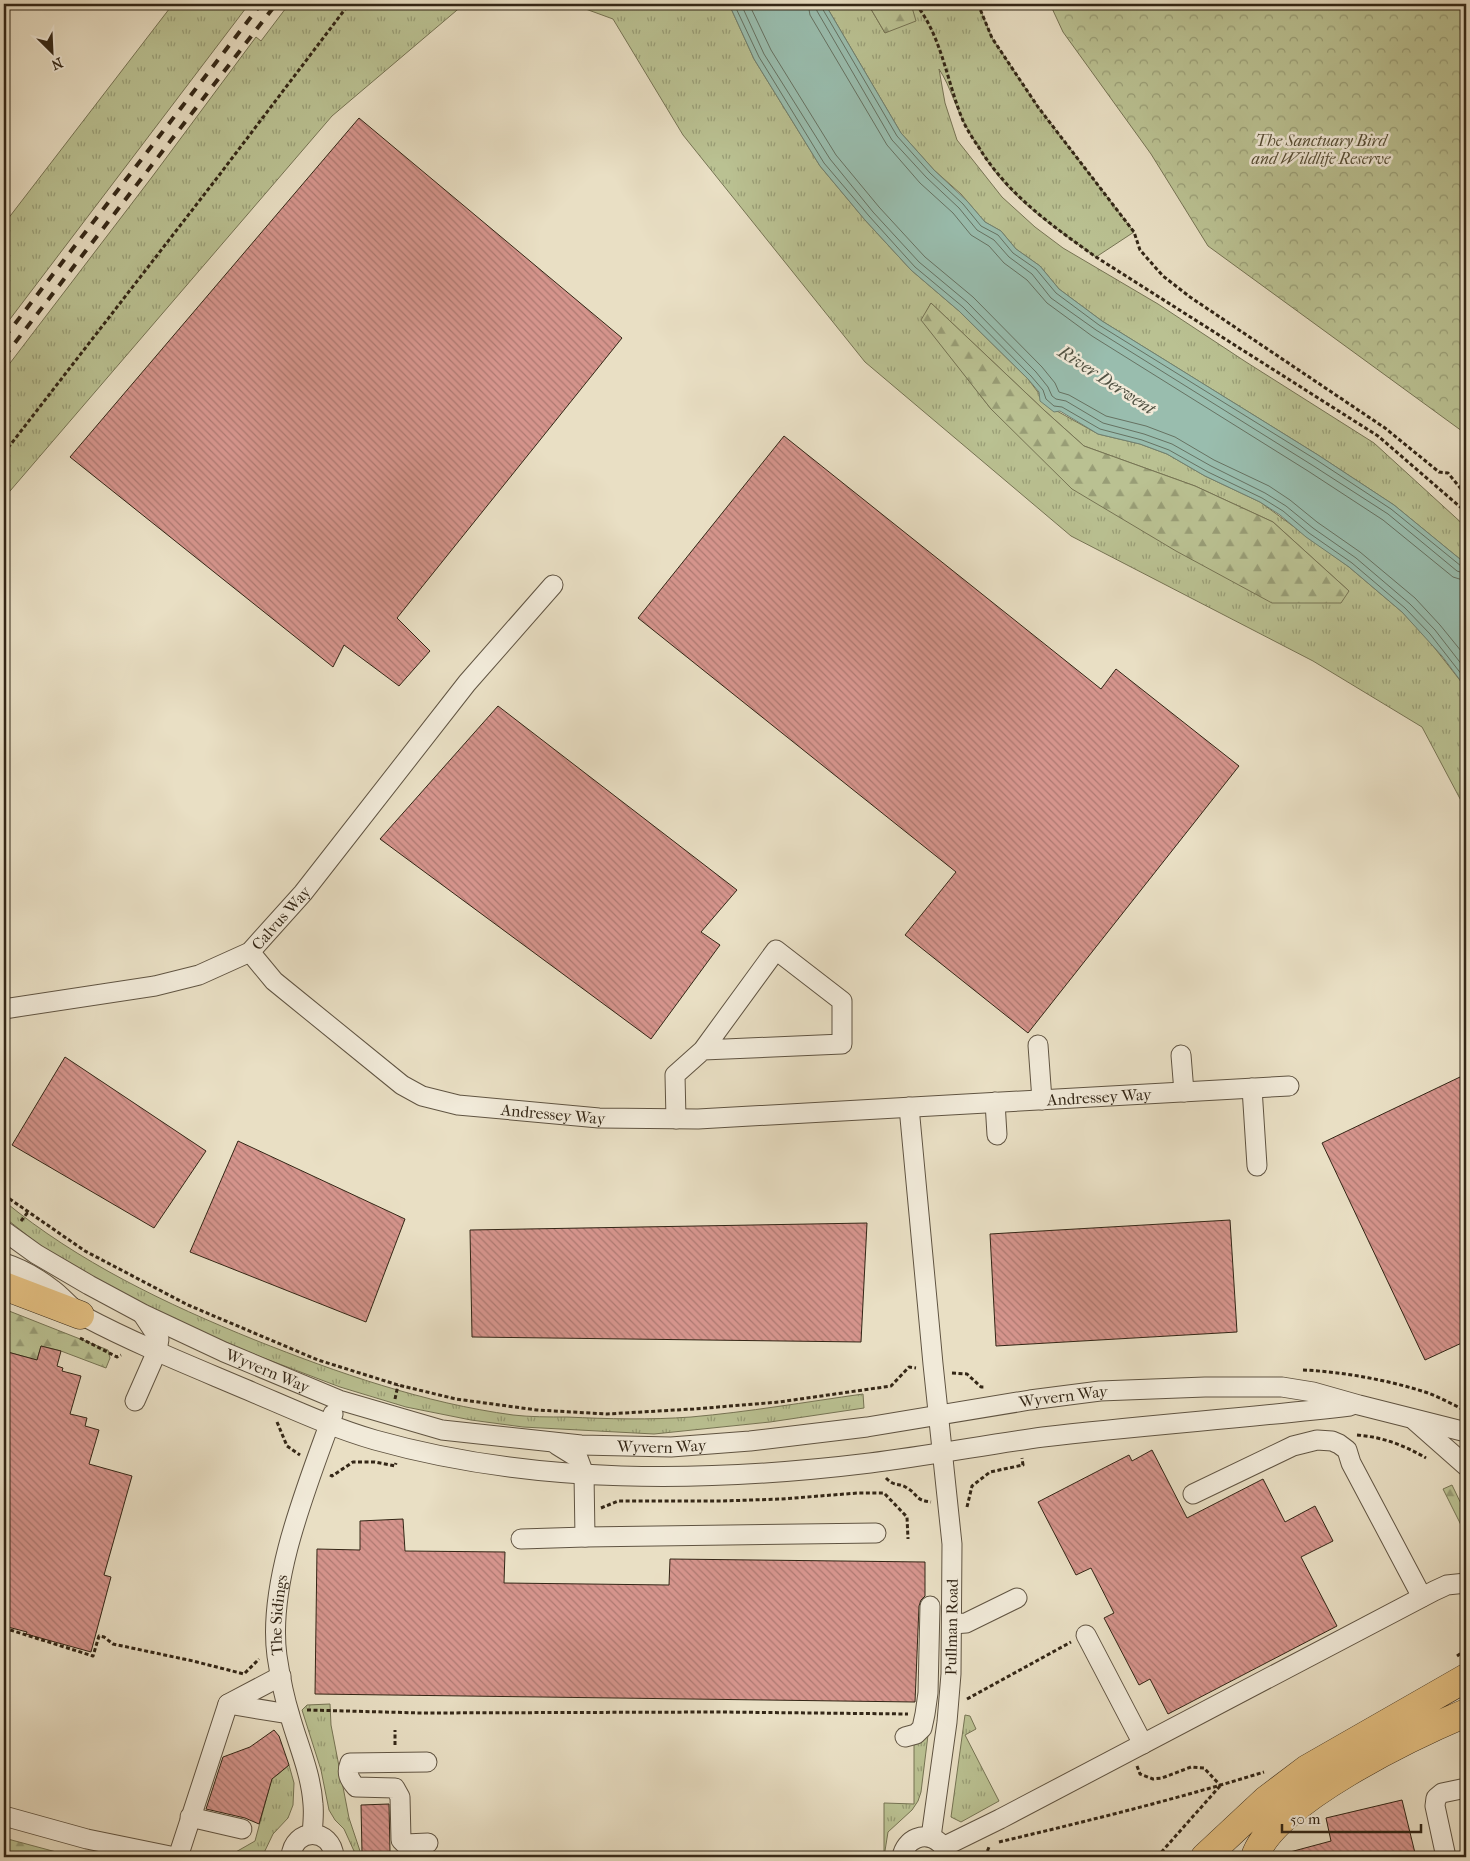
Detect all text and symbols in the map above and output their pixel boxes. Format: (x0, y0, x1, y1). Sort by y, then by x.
north arrow (28, 28, 78, 78)
text: N (48, 53, 65, 73)
park label: The Sanctuary Bird and Wildlife Reserve (1252, 131, 1391, 168)
water label: River Derwent (1054, 341, 1160, 420)
street label: Calvus Way (248, 882, 315, 954)
street label: Andressey Way (1046, 1085, 1153, 1110)
street label: Andressey Way (499, 1100, 606, 1128)
street label: Wyvern Way (222, 1344, 313, 1397)
street label: Wyvern Way (1016, 1382, 1108, 1412)
street label: Wyvern Way (616, 1435, 707, 1457)
street label: The Sidings (266, 1573, 292, 1656)
street label: Pullman Road (941, 1578, 962, 1675)
scale bar (1282, 1801, 1421, 1833)
text: 50 m (1290, 1810, 1321, 1828)

